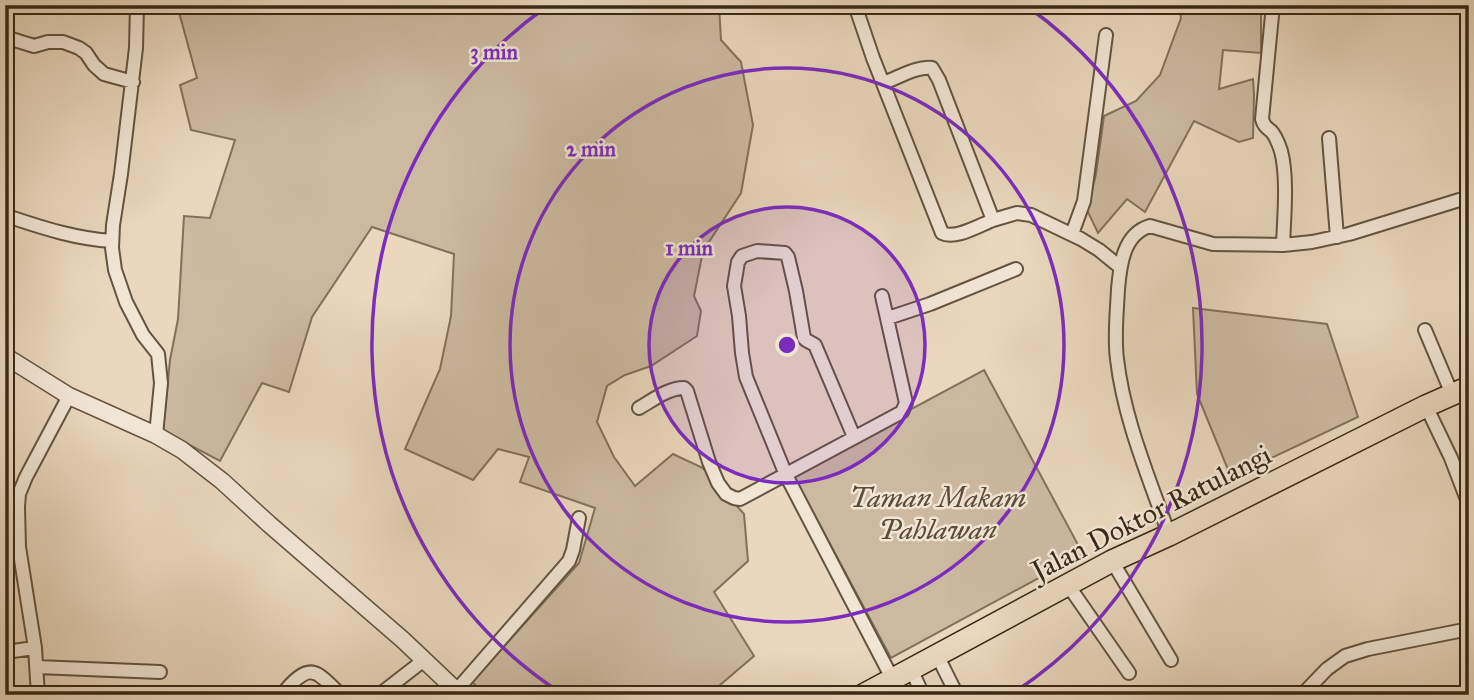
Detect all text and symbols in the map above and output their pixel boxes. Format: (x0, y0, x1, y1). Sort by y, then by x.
text: 3 min (470, 39, 518, 65)
text: 2 min (566, 136, 616, 162)
text: 1 min (665, 235, 713, 261)
centre of rings (775, 333, 799, 357)
street label: Jalan Doktor Ratulangi (1023, 437, 1277, 589)
park label: Taman Makam Pahlawan (850, 480, 1026, 547)

